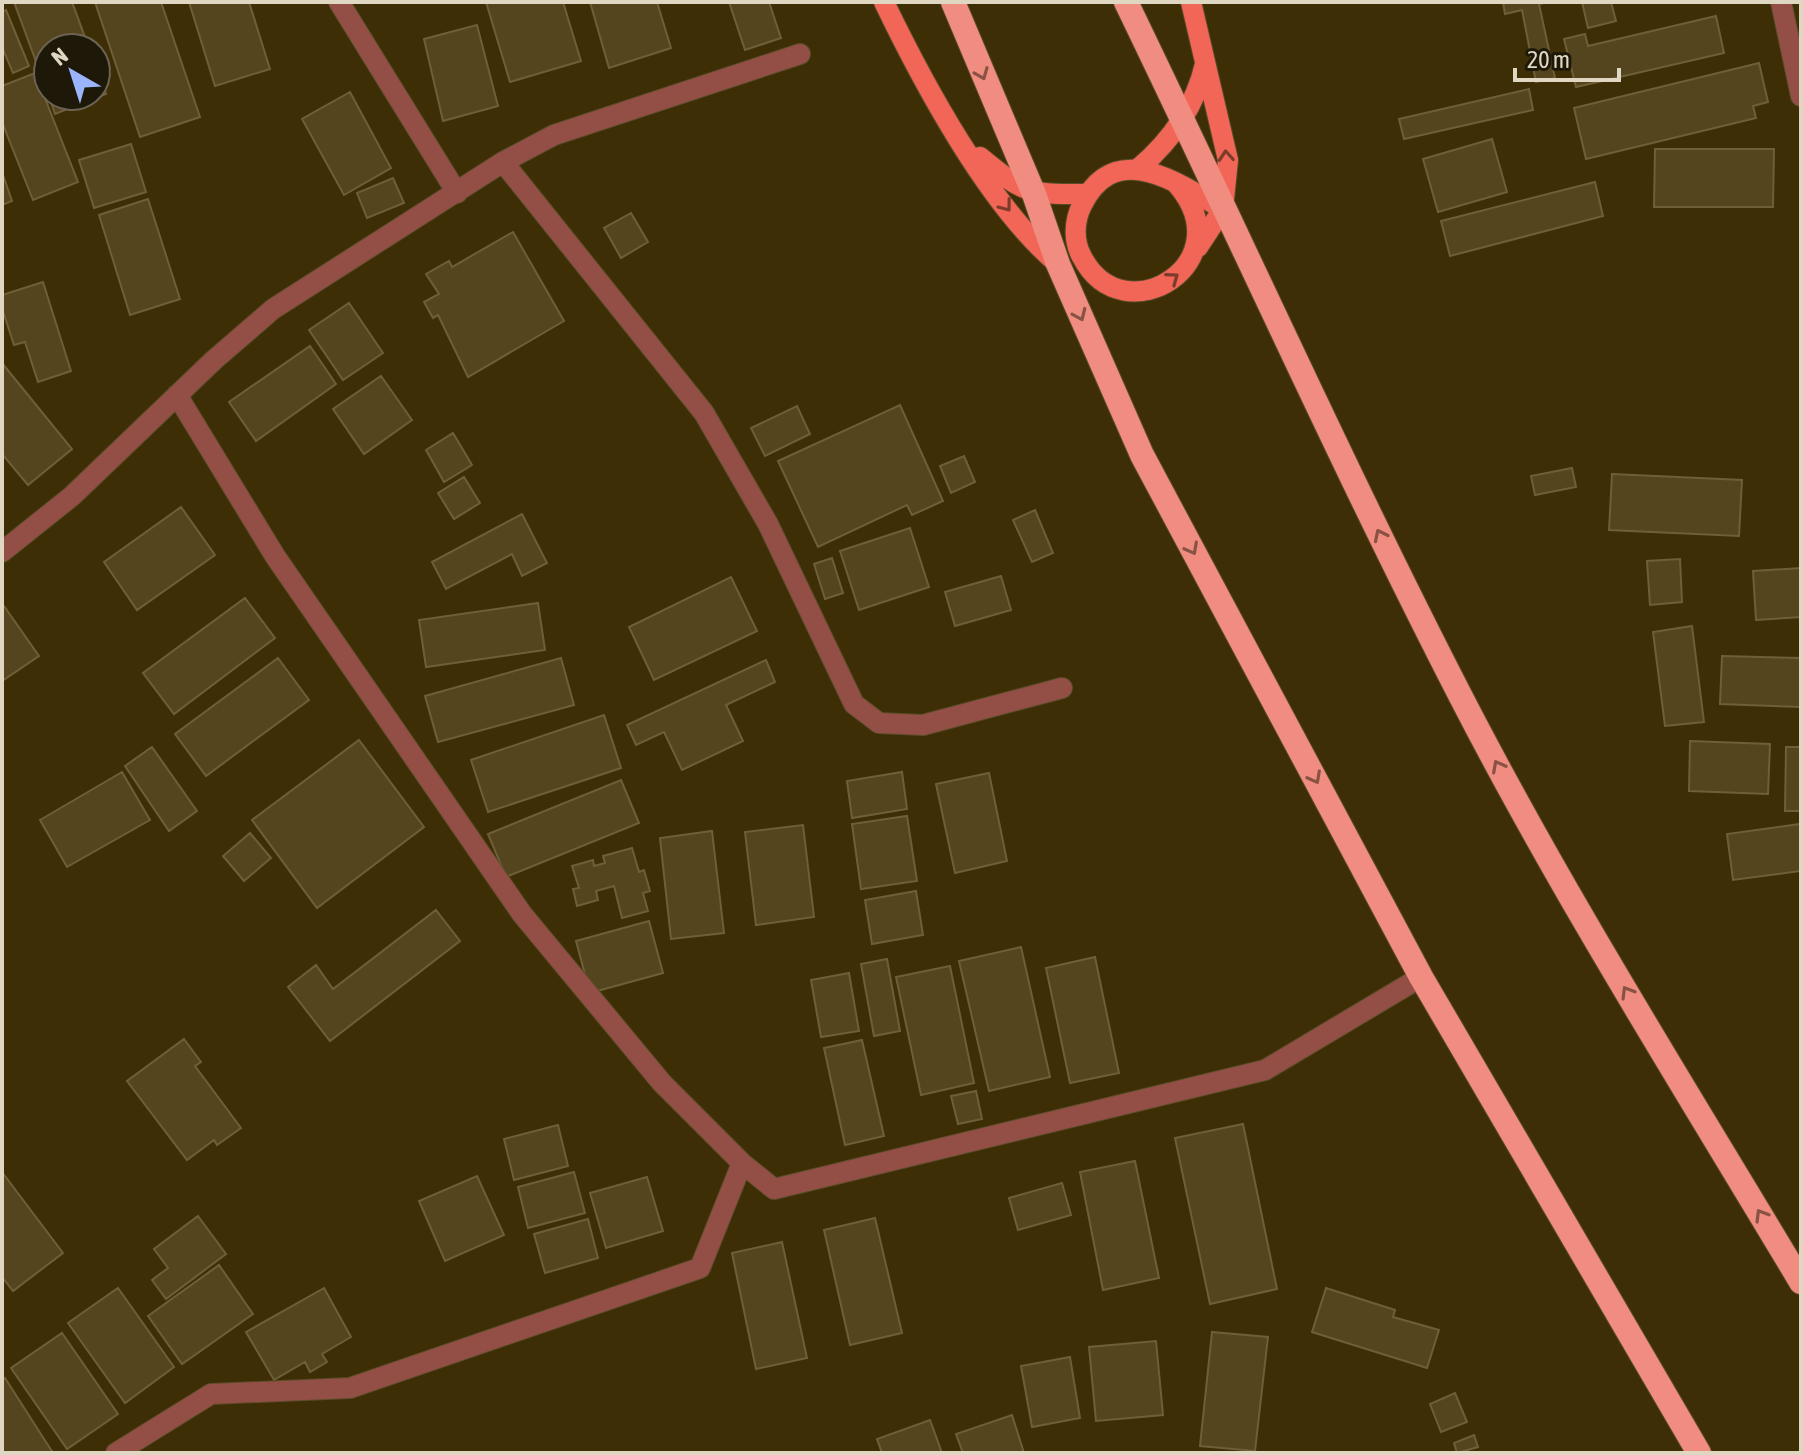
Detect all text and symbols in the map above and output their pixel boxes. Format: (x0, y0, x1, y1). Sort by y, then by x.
north arrow (32, 32, 112, 112)
scale bar (1515, 32, 1619, 82)
text: N (46, 42, 73, 71)
text: 20 m (1527, 46, 1570, 73)
one-way arrow (972, 66, 989, 80)
one-way arrow (1218, 149, 1235, 162)
one-way arrow (997, 197, 1011, 211)
one-way arrow (1164, 273, 1178, 288)
one-way arrow (1071, 307, 1087, 321)
one-way arrow (1374, 528, 1390, 543)
one-way arrow (1183, 541, 1198, 556)
one-way arrow (1492, 760, 1508, 775)
one-way arrow (1305, 770, 1321, 784)
one-way arrow (1621, 986, 1637, 1001)
one-way arrow (1755, 1209, 1771, 1224)

